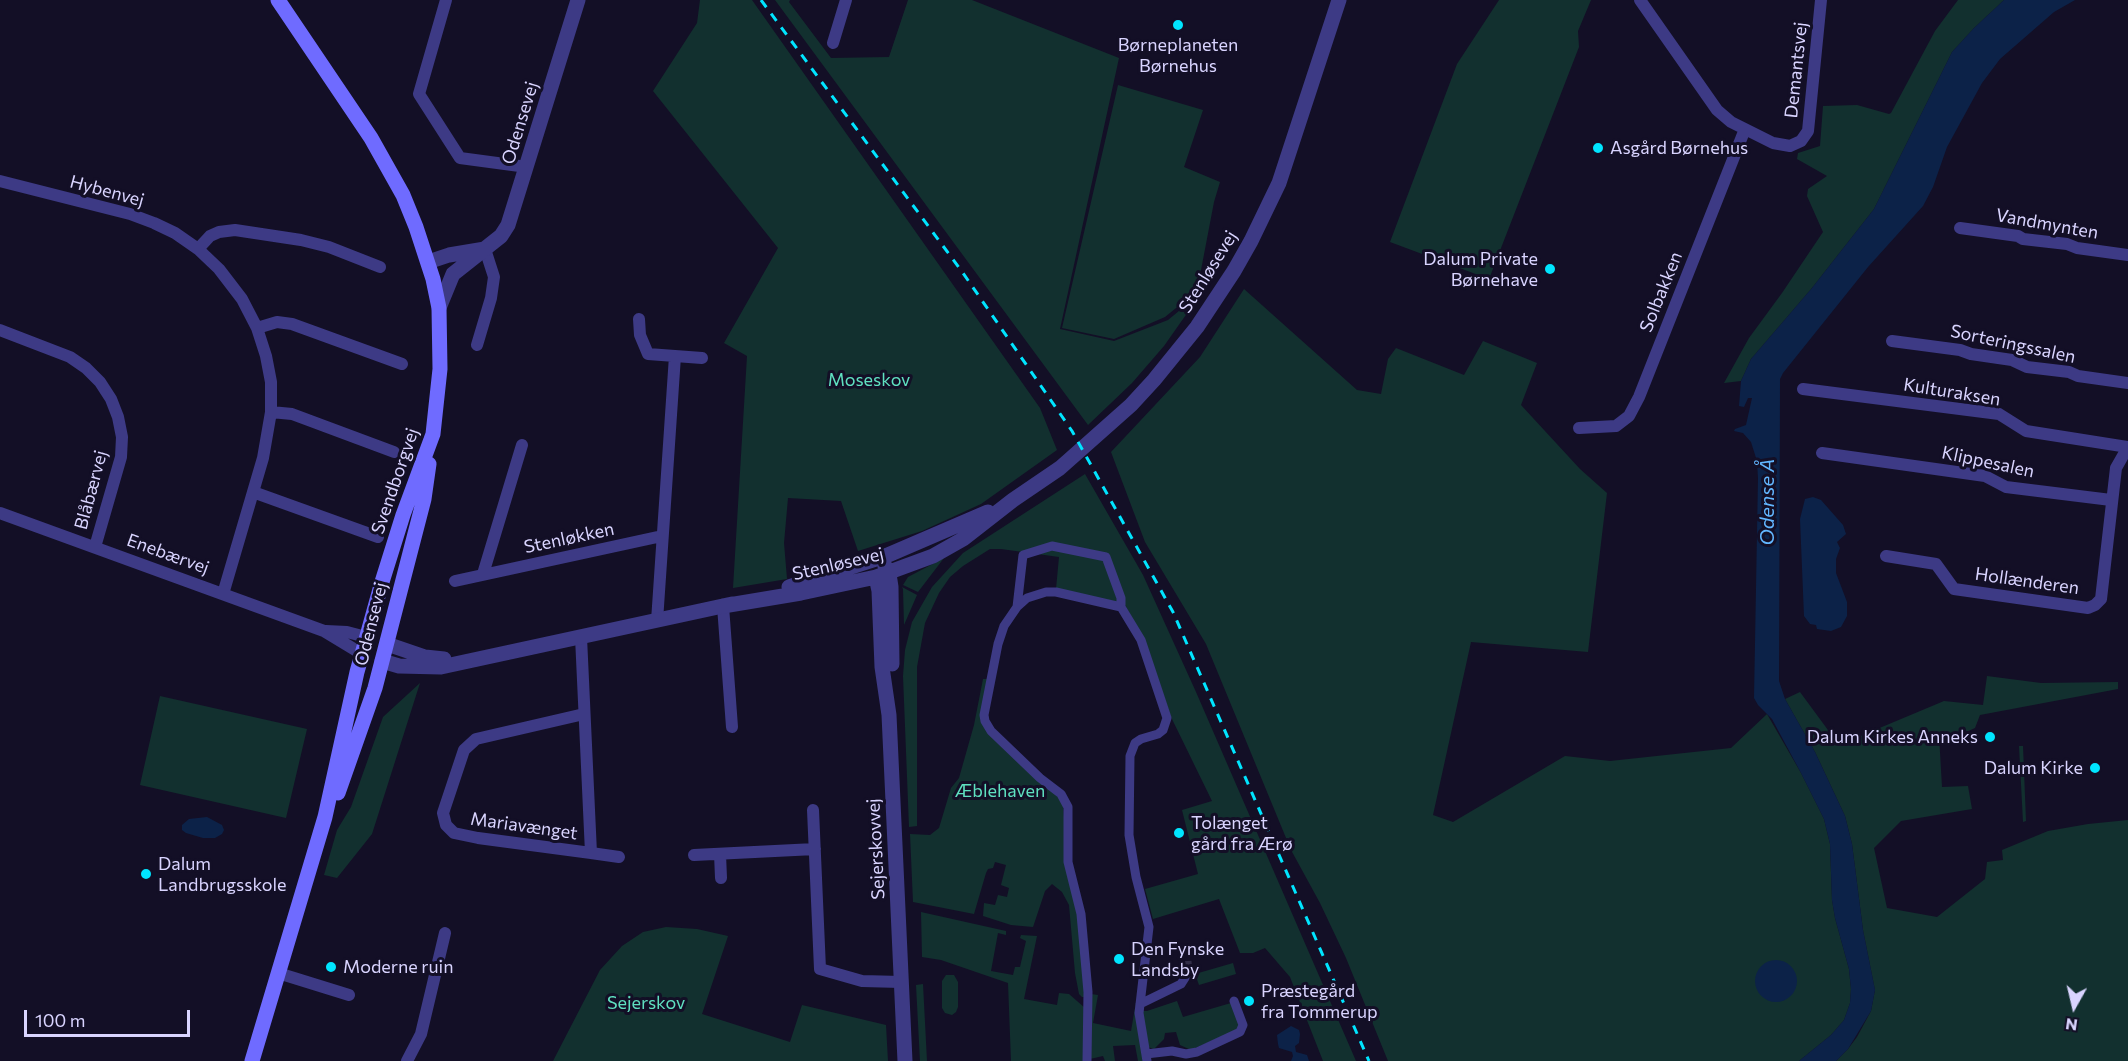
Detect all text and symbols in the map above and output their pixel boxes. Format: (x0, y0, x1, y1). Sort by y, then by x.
marker: Børneplaneten Børnehus (1171, 18, 1185, 32)
street label: Demantsvej (1780, 21, 1812, 119)
place label: Børneplaneten Børnehus (1118, 34, 1238, 76)
street label: Odensevej (497, 79, 543, 167)
place label: Asgård Børnehus (1610, 137, 1748, 159)
marker: Asgård Børnehus (1591, 141, 1605, 155)
street label: Hybenvej (67, 171, 147, 211)
street label: Vandmynten (1994, 204, 2100, 244)
street label: Stenløsevej (1174, 227, 1242, 317)
place label: Dalum Private Børnehave (1423, 248, 1538, 290)
street label: Solbakken (1635, 249, 1687, 335)
marker: Dalum Private Børnehave (1543, 262, 1557, 276)
street label: Sorteringssalen (1949, 320, 2077, 368)
park label: Moseskov (828, 369, 910, 391)
street label: Kulturaksen (1902, 374, 2002, 410)
street label: Svendborgvej (367, 425, 423, 537)
street label: Klippesalen (1940, 442, 2036, 482)
street label: Blåbærvej (70, 448, 112, 532)
water label: Odense Å (1755, 458, 1779, 546)
street label: Stenløkken (522, 518, 616, 558)
street label: Enebærvej (124, 529, 212, 579)
street label: Stenløsevej (790, 543, 886, 585)
street label: Hollænderen (1974, 563, 2080, 599)
street label: Odensevej (350, 580, 392, 668)
place label: Dalum Kirkes Anneks (1807, 726, 1978, 748)
marker: Dalum Kirkes Anneks (1983, 730, 1997, 744)
place label: Dalum Kirke (1984, 757, 2083, 779)
marker: Dalum Kirke (2088, 761, 2102, 775)
park label: Æblehaven (955, 780, 1045, 802)
street label: Sejerskovvej (863, 798, 889, 900)
street label: Mariavænget (469, 808, 579, 844)
place label: Tolænget gård fra Ærø (1191, 812, 1293, 854)
marker: Tolænget gård fra Ærø (1172, 826, 1186, 840)
place label: Dalum Landbrugsskole (158, 853, 287, 896)
marker: Dalum Landbrugsskole (139, 867, 153, 881)
place label: Den Fynske Landsby (1131, 938, 1224, 980)
marker: Den Fynske Landsby (1112, 952, 1126, 966)
place label: Moderne ruin (343, 956, 453, 978)
marker: Moderne ruin (324, 960, 338, 974)
north arrow (2044, 977, 2104, 1037)
place label: Præstegård fra Tommerup (1261, 980, 1378, 1022)
park label: Sejerskov (607, 992, 685, 1014)
marker: Præstegård fra Tommerup (1242, 994, 1256, 1008)
scale bar (27, 998, 194, 1036)
text: 100 m (35, 1009, 85, 1031)
text: N (2064, 1015, 2079, 1036)

